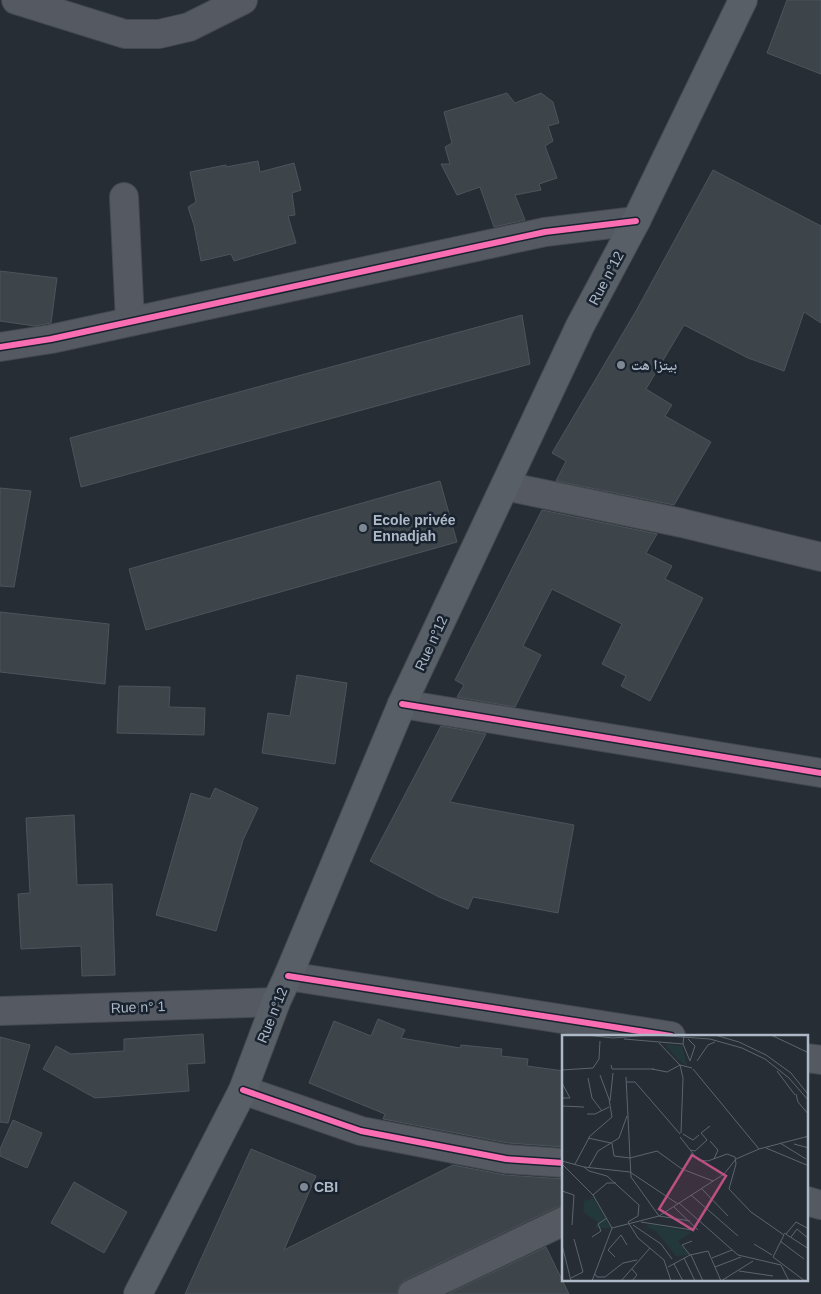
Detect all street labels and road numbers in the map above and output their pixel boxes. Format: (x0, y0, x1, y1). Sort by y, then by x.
street label: Rue n°12 (585, 248, 627, 308)
street label: Rue n°12 (411, 613, 451, 673)
street label: Rue n°12 (254, 985, 290, 1045)
street label: Rue n° 1 (110, 998, 166, 1016)

